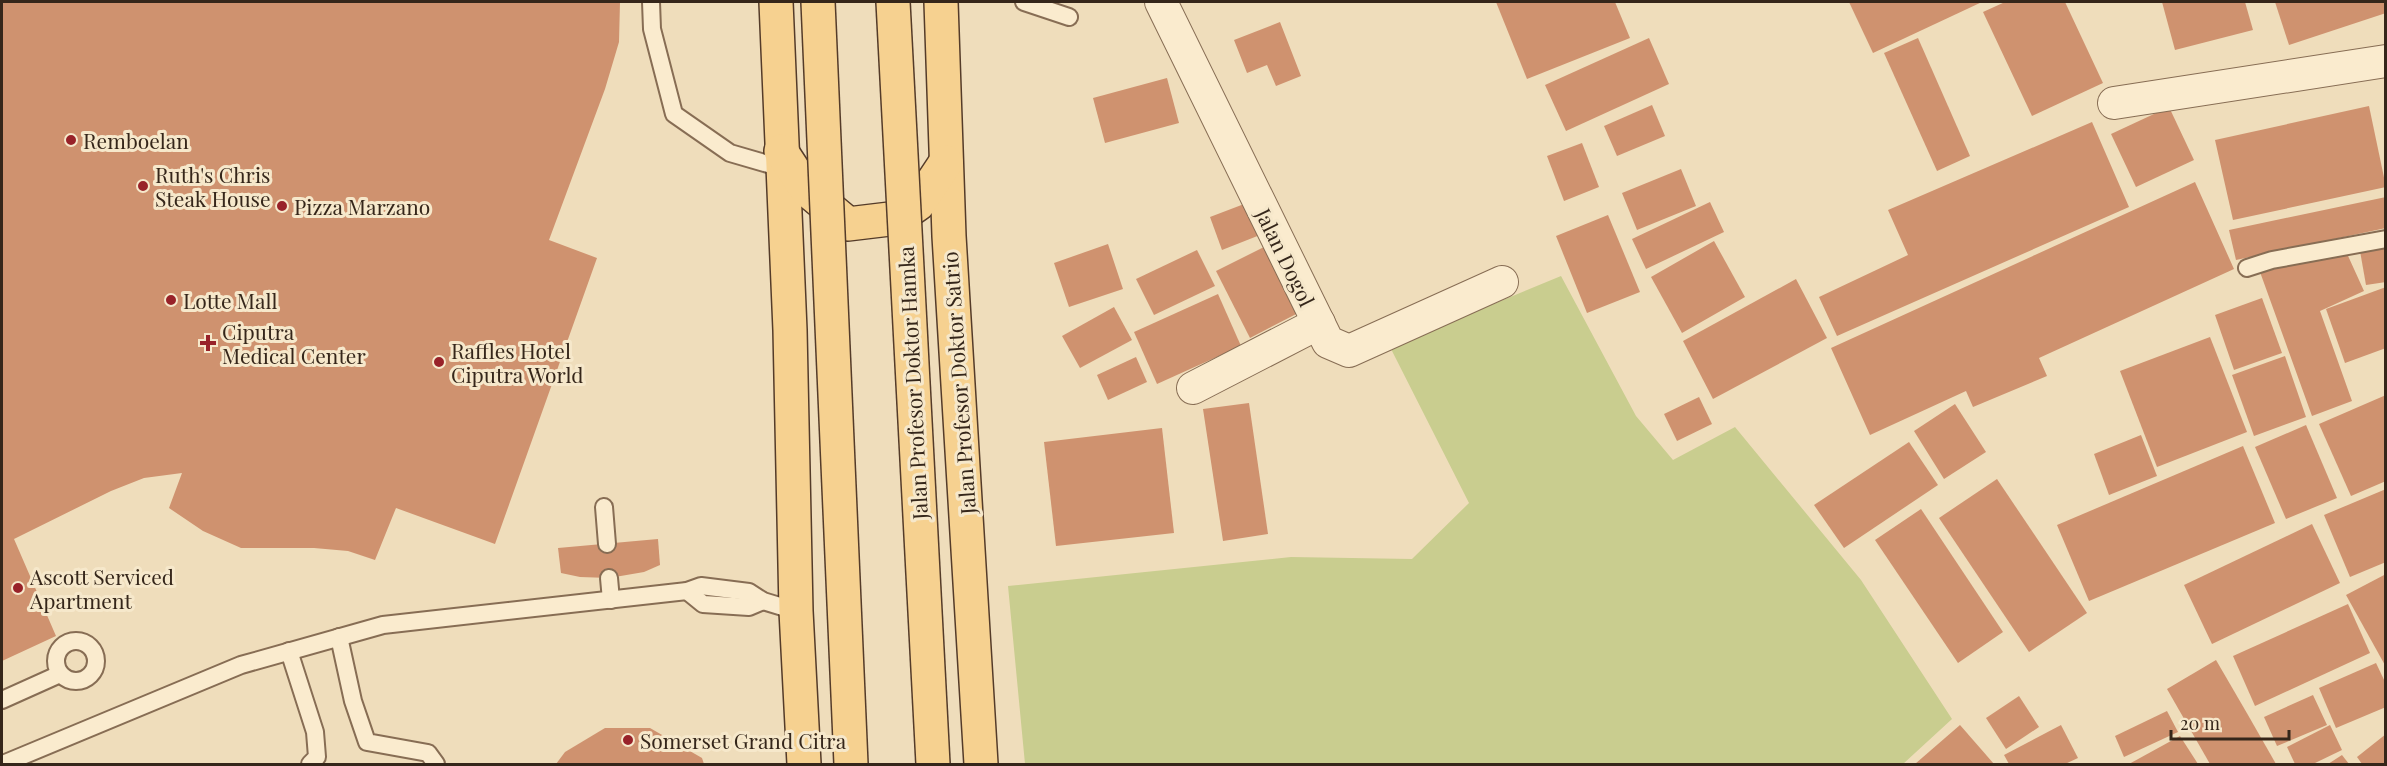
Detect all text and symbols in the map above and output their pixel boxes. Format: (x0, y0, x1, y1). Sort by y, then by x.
place label: Remboelan (83, 126, 189, 154)
marker: Remboelan (64, 133, 78, 147)
place label: Ruth's Chris Steak House (155, 160, 271, 212)
marker: Ruth's Chris Steak House (136, 179, 150, 193)
place label: Pizza Marzano (294, 192, 430, 220)
marker: Pizza Marzano (275, 199, 289, 213)
street label: Jalan Dogol (1250, 202, 1322, 311)
street label: Jalan Profesor Doktor Hamka (891, 245, 933, 521)
street label: Jalan Profesor Doktor Satrio (935, 251, 981, 516)
place label: Lotte Mall (183, 286, 277, 314)
marker: Lotte Mall (164, 293, 178, 307)
place label: Ciputra Medical Center (222, 317, 366, 369)
marker: Ciputra Medical Center (199, 334, 217, 352)
place label: Raffles Hotel Ciputra World (451, 336, 584, 388)
marker: Raffles Hotel Ciputra World (432, 355, 446, 369)
place label: Ascott Serviced Apartment (29, 562, 174, 614)
marker: Ascott Serviced Apartment (11, 581, 25, 595)
scale bar (2171, 703, 2290, 741)
text: 20 m (2180, 711, 2220, 735)
place label: Somerset Grand Citra (640, 726, 847, 754)
marker: Somerset Grand Citra (621, 733, 635, 747)

